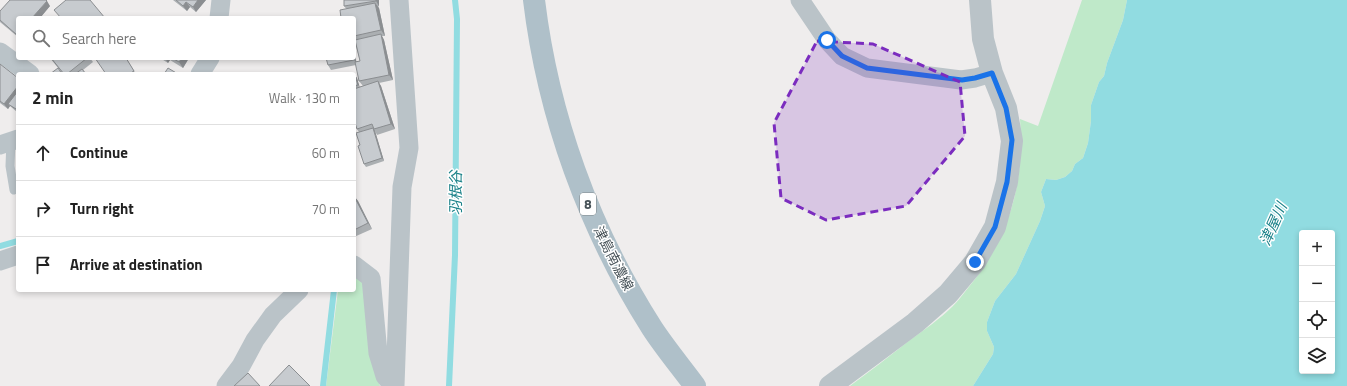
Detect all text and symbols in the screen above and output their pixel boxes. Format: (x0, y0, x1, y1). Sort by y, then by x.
search box (16, 16, 356, 60)
icon: search (30, 27, 52, 49)
text: Search here (62, 27, 136, 50)
route start (818, 31, 836, 49)
text: 2 min (32, 85, 73, 111)
text: Walk · 130 m (269, 88, 340, 108)
text: Continue (70, 141, 128, 164)
icon: ahead (32, 142, 54, 164)
text: 60 m (312, 143, 340, 163)
water label: 羽根谷 (444, 169, 467, 216)
road number: 8 (580, 193, 596, 215)
text: Turn right (70, 197, 134, 220)
water label: 津屋川 (1253, 197, 1293, 249)
icon: right (32, 198, 54, 220)
text: 70 m (312, 199, 340, 219)
street label: 津島南濃線 (589, 222, 639, 294)
map controls (1299, 230, 1335, 374)
button: + (1299, 230, 1335, 266)
text: Arrive at destination (70, 253, 203, 276)
route end (966, 253, 984, 271)
icon: arrive (32, 254, 54, 276)
button: − (1299, 266, 1335, 302)
button: locate (1299, 302, 1335, 338)
button: layers (1299, 338, 1335, 374)

